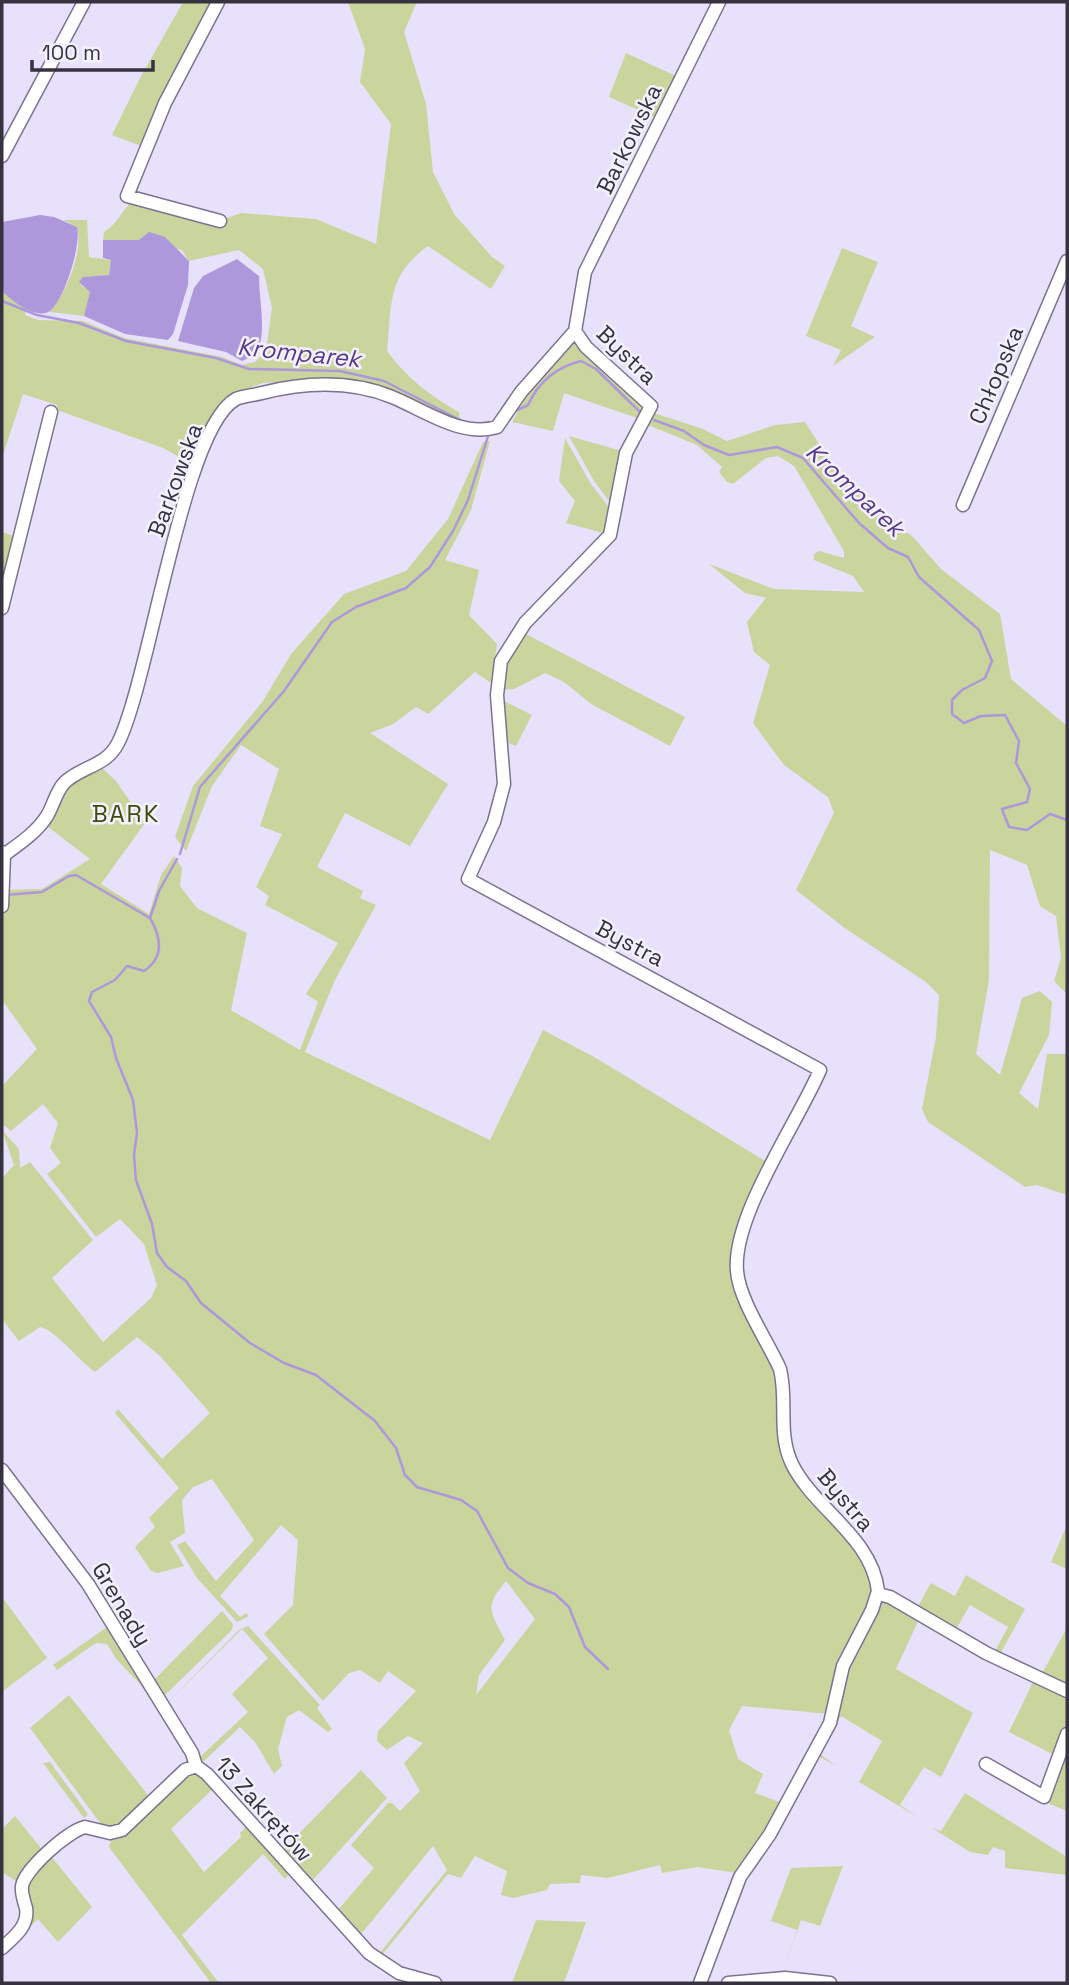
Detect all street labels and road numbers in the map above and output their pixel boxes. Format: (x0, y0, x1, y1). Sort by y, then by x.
street label: Barkowska (590, 79, 668, 199)
street label: Bystra (590, 319, 664, 391)
street label: Chłopska (962, 321, 1030, 429)
street label: Barkowska (141, 419, 209, 541)
street label: Bystra (591, 913, 669, 973)
street label: Bystra (811, 1462, 881, 1538)
street label: Grenady (85, 1556, 159, 1652)
street label: 13 Zakrętów (209, 1750, 319, 1868)

